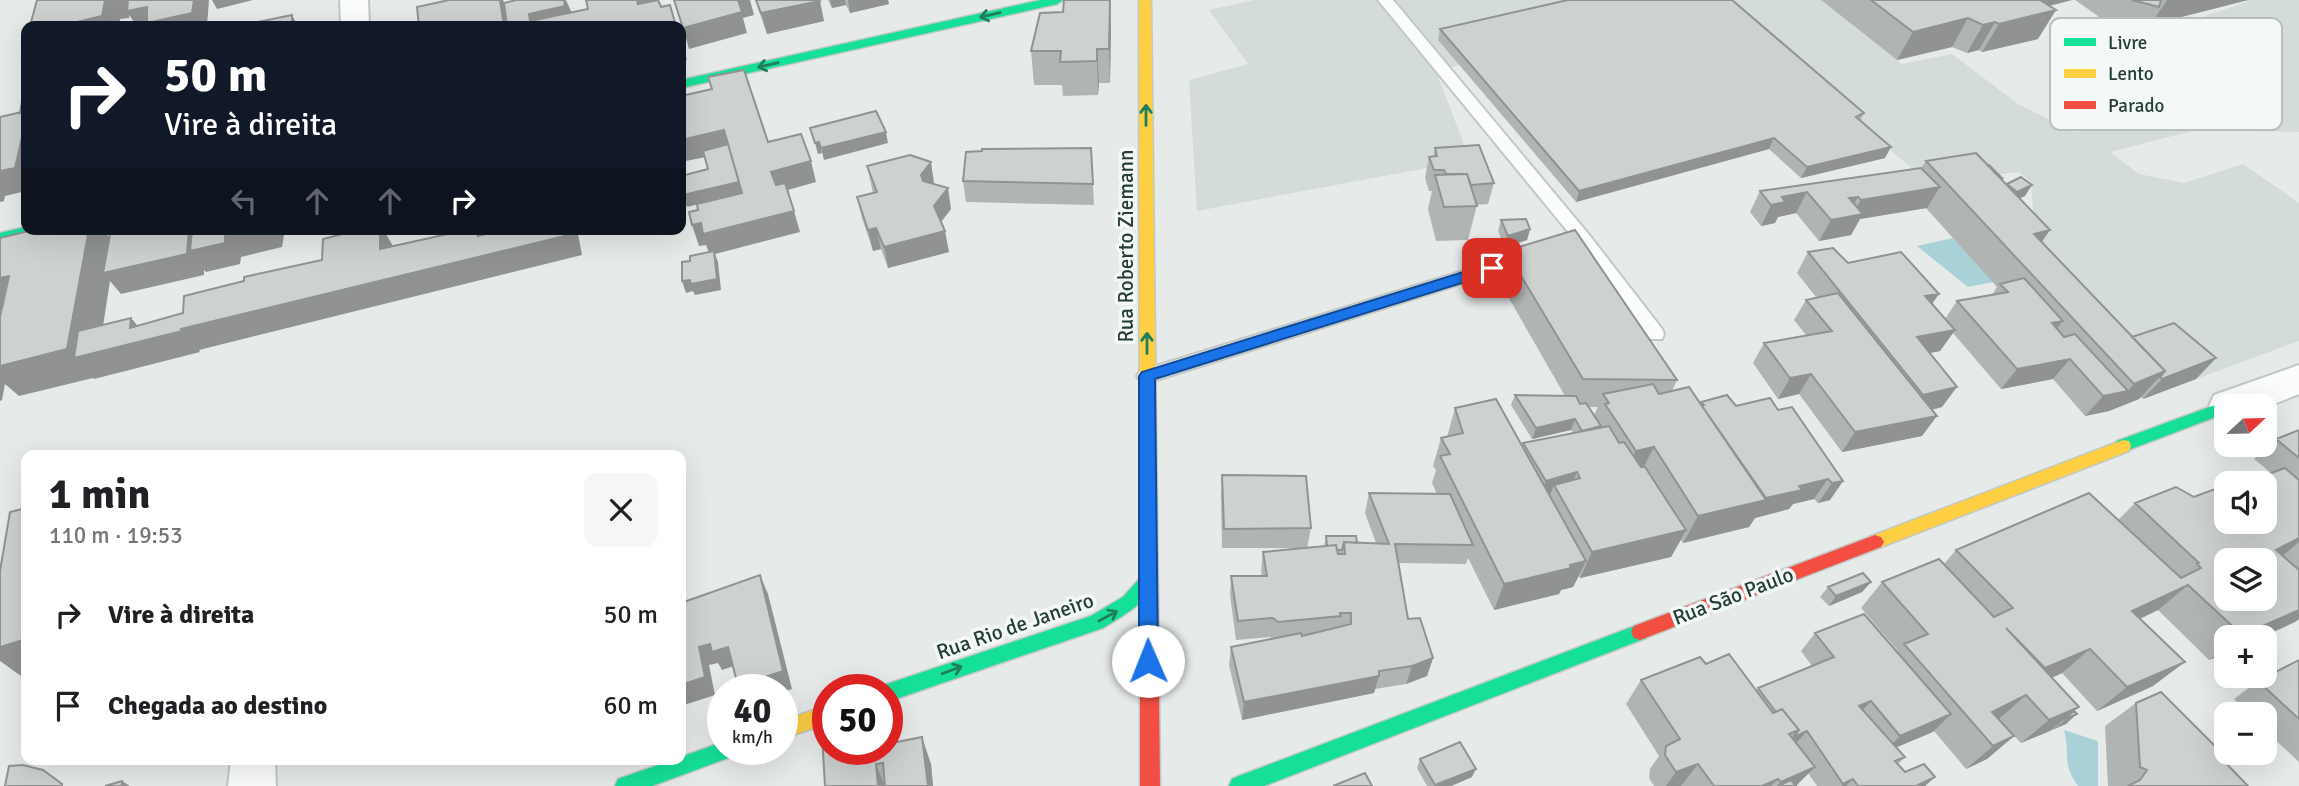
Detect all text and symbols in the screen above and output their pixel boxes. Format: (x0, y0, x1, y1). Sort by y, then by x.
one-way arrow (979, 9, 1002, 22)
legend (2050, 18, 2282, 130)
text: Livre (2108, 31, 2147, 55)
text: 50 m (164, 45, 267, 105)
icon: right (49, 49, 140, 140)
one-way arrow (757, 58, 780, 72)
text: Lento (2108, 62, 2154, 86)
text: Parado (2108, 94, 2164, 118)
one-way arrow (1139, 104, 1153, 127)
text: Vire à direita (164, 105, 337, 144)
street label: Rua Roberto Ziemann (1113, 150, 1139, 342)
icon: left (225, 182, 263, 220)
icon: ahead (298, 182, 336, 220)
icon: ahead (371, 182, 409, 220)
icon: right (444, 182, 482, 220)
pin (1462, 238, 1522, 298)
icon: arrive (1473, 249, 1511, 287)
one-way arrow (1140, 331, 1154, 354)
north arrow (2214, 394, 2277, 457)
map controls (2214, 394, 2277, 765)
text: 1 min (49, 469, 150, 520)
button: sound (2214, 471, 2277, 534)
button: close (584, 473, 658, 547)
text: 110 m · 19:53 (49, 521, 183, 550)
button: layers (2214, 548, 2277, 611)
street label: Rua São Paulo (1669, 561, 1797, 631)
street label: Rua Rio de Janeiro (933, 587, 1097, 665)
icon: right (49, 596, 87, 634)
text: Vire à direita (108, 599, 254, 631)
text: 50 m (603, 599, 658, 631)
one-way arrow (1097, 609, 1118, 622)
position arrow (1111, 624, 1185, 698)
button: + (2214, 625, 2277, 688)
one-way arrow (940, 663, 962, 675)
speed limit sign: 50 (812, 674, 903, 765)
icon: arrive (49, 687, 87, 725)
text: 40 (734, 689, 771, 732)
text: Chegada ao destino (108, 690, 327, 722)
text: 60 m (603, 690, 658, 722)
button: − (2214, 702, 2277, 765)
text: km/h (732, 726, 773, 748)

